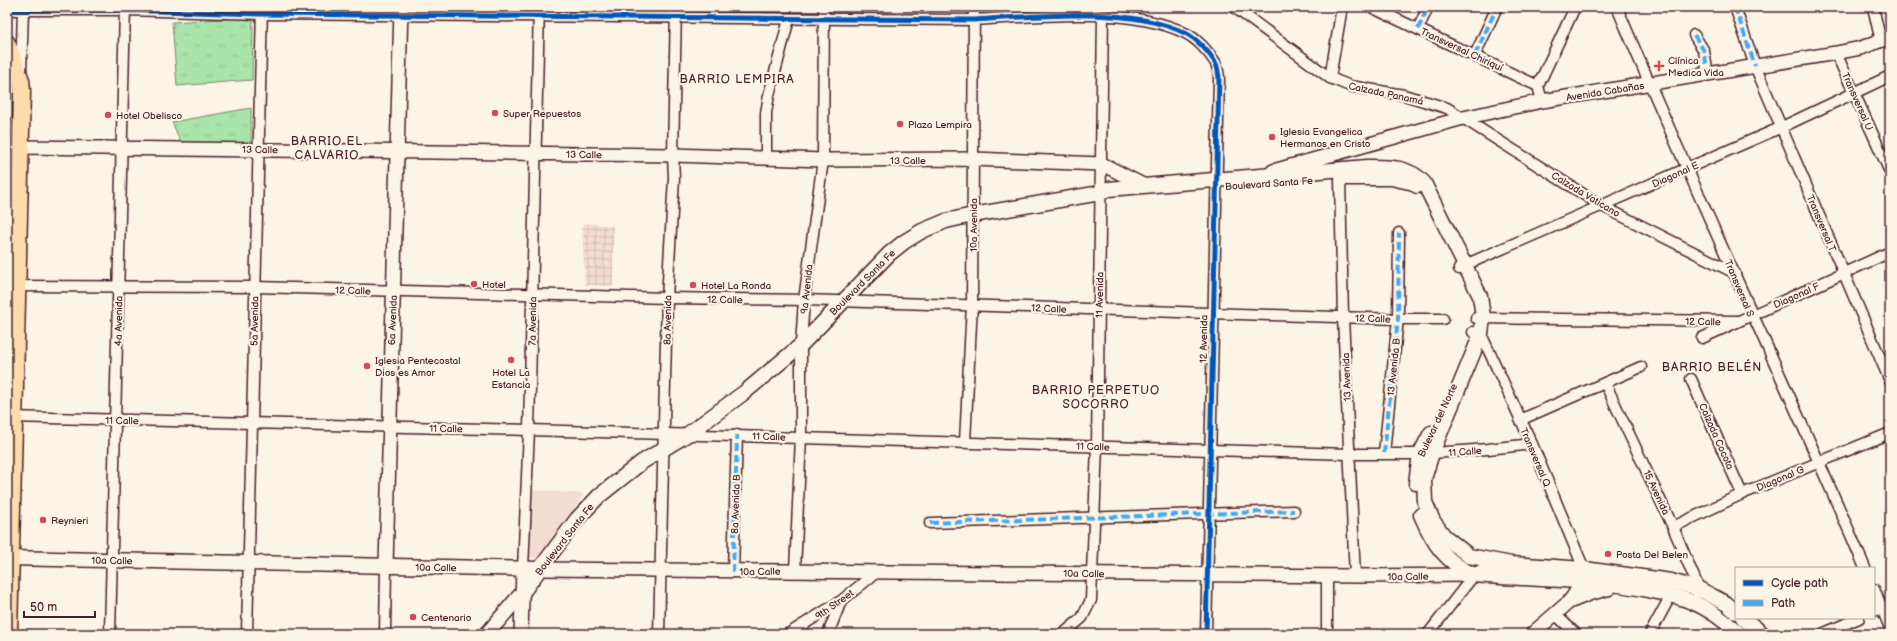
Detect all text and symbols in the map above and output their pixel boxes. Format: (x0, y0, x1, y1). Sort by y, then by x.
street label: Transversal Chiriquí (1418, 26, 1505, 75)
place label: Clínica Medica Vida (1668, 55, 1724, 79)
marker: Clínica Medica Vida (1653, 60, 1665, 72)
street label: Transversal U (1839, 71, 1875, 132)
district label: BARRIO LEMPIRA (679, 72, 795, 87)
street label: Calzada Panamá (1347, 80, 1425, 108)
street label: Avenida Cabañas (1565, 80, 1645, 104)
marker: Super Repuestos (490, 108, 500, 118)
place label: Super Repuestos (503, 108, 581, 120)
marker: Hotel Obelisco (103, 110, 113, 120)
place label: Hotel Obelisco (116, 110, 183, 122)
marker: Plaza Lempira (895, 119, 905, 129)
place label: Plaza Lempira (908, 119, 972, 131)
place label: Iglesia Evangelica Hermanos en Cristo (1280, 126, 1371, 150)
marker: Iglesia Evangelica Hermanos en Cristo (1267, 132, 1277, 142)
district label: BARRIO EL CALVARIO (291, 134, 363, 163)
street label: 13 Calle (242, 144, 278, 156)
street label: 13 Calle (566, 149, 602, 161)
street label: 13 Calle (890, 155, 926, 167)
street label: Diagonal E (1650, 159, 1701, 190)
street label: Calzada Vaticano (1549, 170, 1622, 220)
street label: Boulevard Santa Fe (1225, 175, 1313, 193)
street label: Transversal T (1804, 193, 1838, 254)
street label: 10a Avenida (968, 198, 980, 252)
street label: Boulevard Santa Fe (827, 247, 898, 318)
street label: Transversal S (1722, 258, 1756, 319)
street label: 9a Avenida (798, 263, 816, 315)
street label: 11 Avenida (1094, 271, 1106, 318)
marker: Hotel (469, 279, 479, 289)
place label: Hotel (482, 279, 506, 291)
marker: Hotel La Ronda (688, 280, 698, 290)
place label: Hotel La Ronda (701, 280, 771, 292)
street label: Diagonal F (1772, 280, 1821, 311)
street label: 12 Calle (335, 284, 371, 298)
street label: 6a Avenida (386, 294, 400, 345)
street label: 12 Calle (707, 294, 743, 306)
street label: 4a Avenida (113, 295, 125, 346)
street label: 8a Avenida (662, 295, 674, 345)
street label: 5a Avenida (249, 296, 261, 346)
street label: 7a Avenida (527, 296, 539, 346)
street label: 12 Calle (1031, 302, 1067, 316)
street label: 12 Calle (1355, 312, 1391, 326)
street label: 12 Avenida (1198, 314, 1210, 363)
street label: 12 Calle (1685, 316, 1721, 328)
street label: 13 Avenida B (1385, 337, 1403, 397)
street label: 13 Avenida (1340, 352, 1354, 401)
place label: Iglesia Pentecostal Dios es Amor (375, 355, 460, 379)
marker: Hotel La Estancia (506, 355, 516, 365)
district label: BARRIO BELÉN (1662, 359, 1762, 375)
marker: Iglesia Pentecostal Dios es Amor (362, 361, 372, 371)
place label: Hotel La Estancia (492, 367, 531, 391)
street label: Bulevar del Norte (1416, 382, 1460, 459)
district label: BARRIO PERPETUO SOCORRO (1032, 383, 1160, 412)
street label: Calzada Cocota (1696, 401, 1736, 472)
street label: 11 Calle (105, 415, 139, 427)
street label: 11 Calle (429, 423, 463, 435)
street label: Transversal Q (1517, 426, 1553, 489)
street label: 11 Calle (752, 430, 786, 444)
street label: 11 Calle (1076, 440, 1110, 454)
street label: 11 Calle (1448, 445, 1482, 459)
street label: Diagonal G (1755, 463, 1806, 494)
street label: 15 Avenida (1640, 468, 1672, 517)
street label: 8a Avenida B (729, 474, 743, 534)
street label: Boulevard Santa Fe (533, 501, 597, 578)
marker: Reynieri (38, 515, 48, 525)
place label: Reynieri (51, 515, 88, 527)
marker: Posta Del Belen (1603, 549, 1613, 559)
place label: Posta Del Belen (1616, 549, 1689, 561)
street label: 10a Calle (91, 555, 133, 567)
street label: 10a Calle (415, 562, 457, 574)
street label: 10a Calle (739, 566, 781, 578)
legend (1735, 567, 1875, 619)
street label: 10a Calle (1063, 568, 1105, 580)
street label: 10a Calle (1387, 571, 1429, 583)
text: Cycle path (1771, 576, 1828, 591)
street label: 9th Street (813, 587, 856, 622)
scale bar (24, 593, 95, 619)
text: Path (1771, 596, 1796, 611)
text: 50 m (30, 600, 57, 615)
marker: Centenario (408, 612, 418, 622)
place label: Centenario (421, 612, 472, 624)

